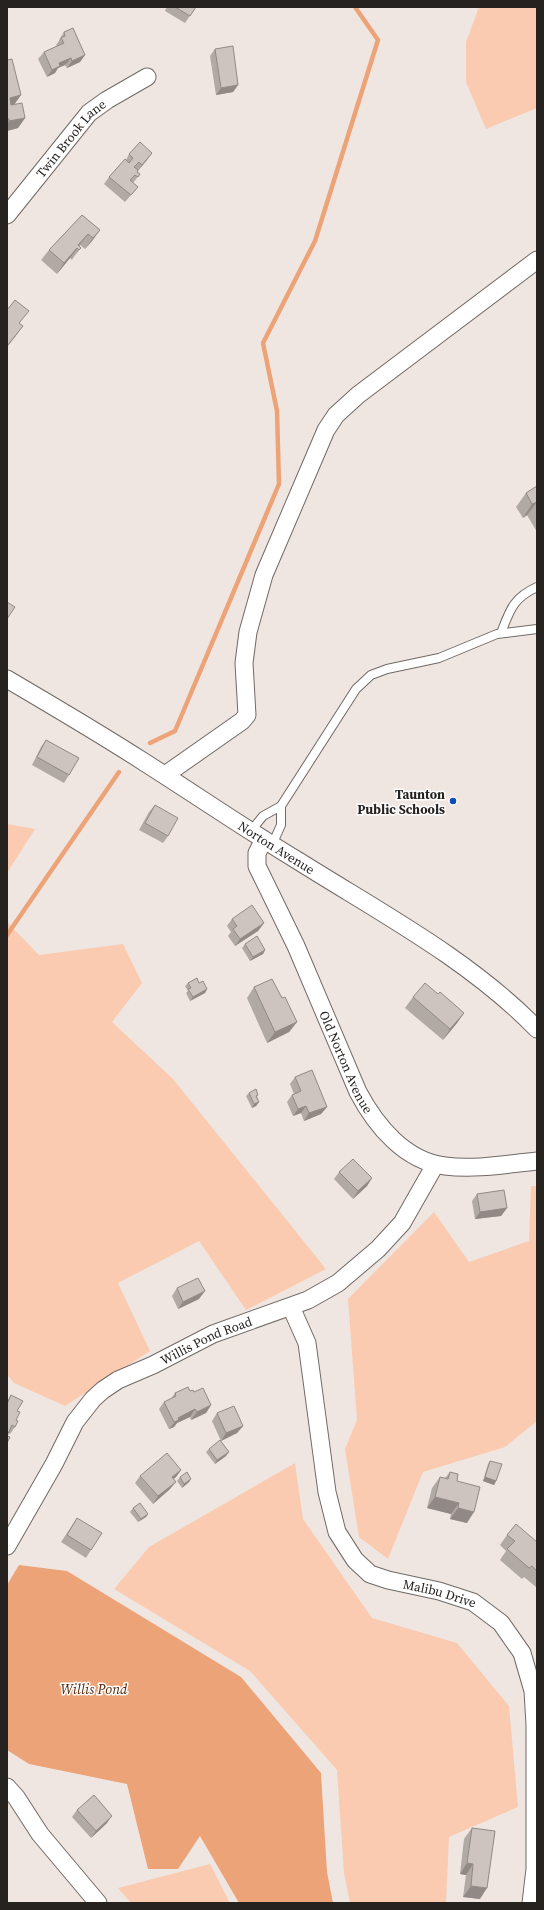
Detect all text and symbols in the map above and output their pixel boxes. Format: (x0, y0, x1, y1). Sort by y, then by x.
street label: Twin Brook Lane (32, 95, 109, 181)
place label: Taunton Public Schools (357, 786, 445, 818)
marker: Taunton Public Schools (448, 796, 458, 806)
street label: Norton Avenue (235, 817, 318, 878)
street label: Old Norton Avenue (316, 1008, 377, 1117)
street label: Willis Pond Road (157, 1312, 255, 1368)
street label: Malibu Drive (402, 1575, 479, 1611)
water label: Willis Pond (61, 1679, 128, 1699)

